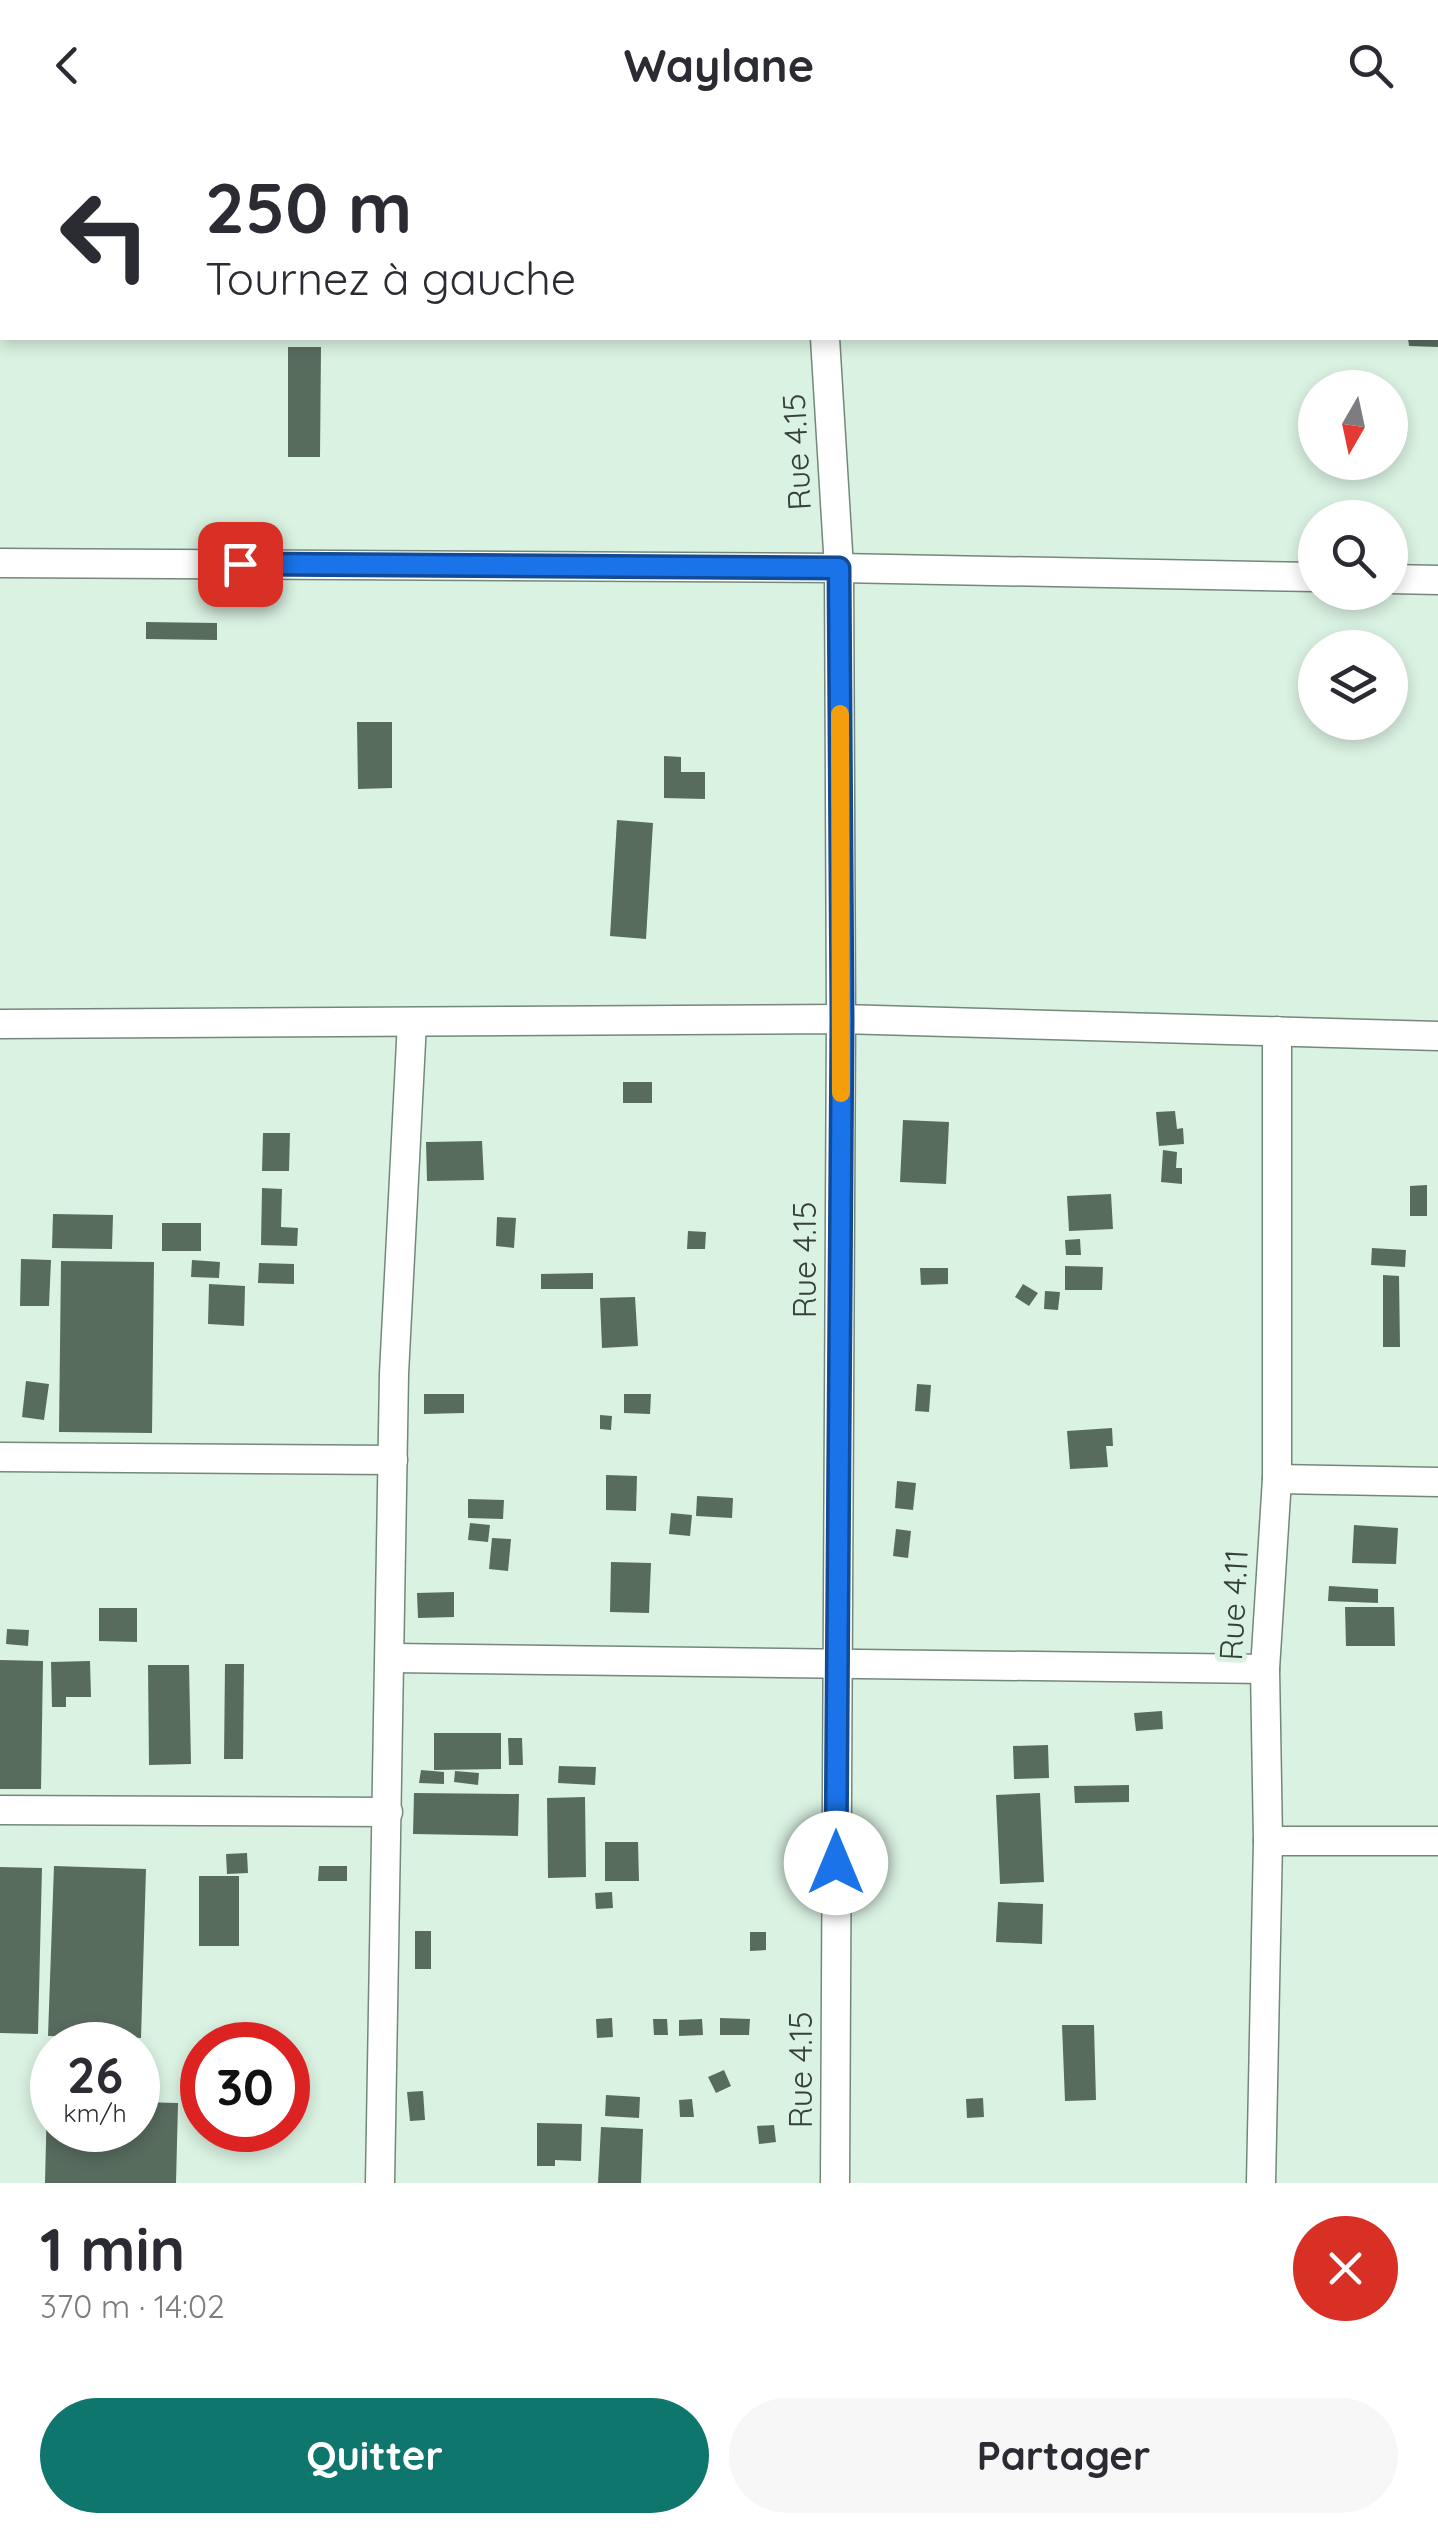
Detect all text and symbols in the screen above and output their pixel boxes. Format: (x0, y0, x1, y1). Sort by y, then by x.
text: Waylane (624, 37, 814, 93)
icon: back (40, 38, 95, 93)
icon: search (1343, 38, 1398, 93)
text: 250 m (205, 163, 412, 251)
icon: left (40, 170, 170, 300)
text: Tournez à gauche (205, 250, 576, 306)
north arrow (1298, 370, 1408, 480)
map controls (1298, 370, 1408, 740)
street label: Rue 4.15 (773, 393, 819, 511)
button: search (1298, 500, 1408, 610)
pin (198, 522, 283, 607)
icon: arrive (213, 537, 268, 592)
button: layers (1298, 630, 1408, 740)
street label: Rue 4.15 (784, 1202, 824, 1318)
street label: Rue 4.11 (1210, 1548, 1256, 1661)
position arrow (784, 1811, 888, 1915)
street label: Rue 4.15 (780, 2012, 820, 2128)
speed limit sign: 30 (180, 2022, 310, 2152)
text: 26 (67, 2043, 123, 2106)
text: km/h (63, 2097, 127, 2128)
text: 1 min (40, 2211, 185, 2286)
button: close (1293, 2216, 1398, 2321)
text: 370 m · 14:02 (40, 2286, 225, 2326)
button: Quitter (40, 2398, 709, 2513)
button: Partager (729, 2398, 1398, 2513)

